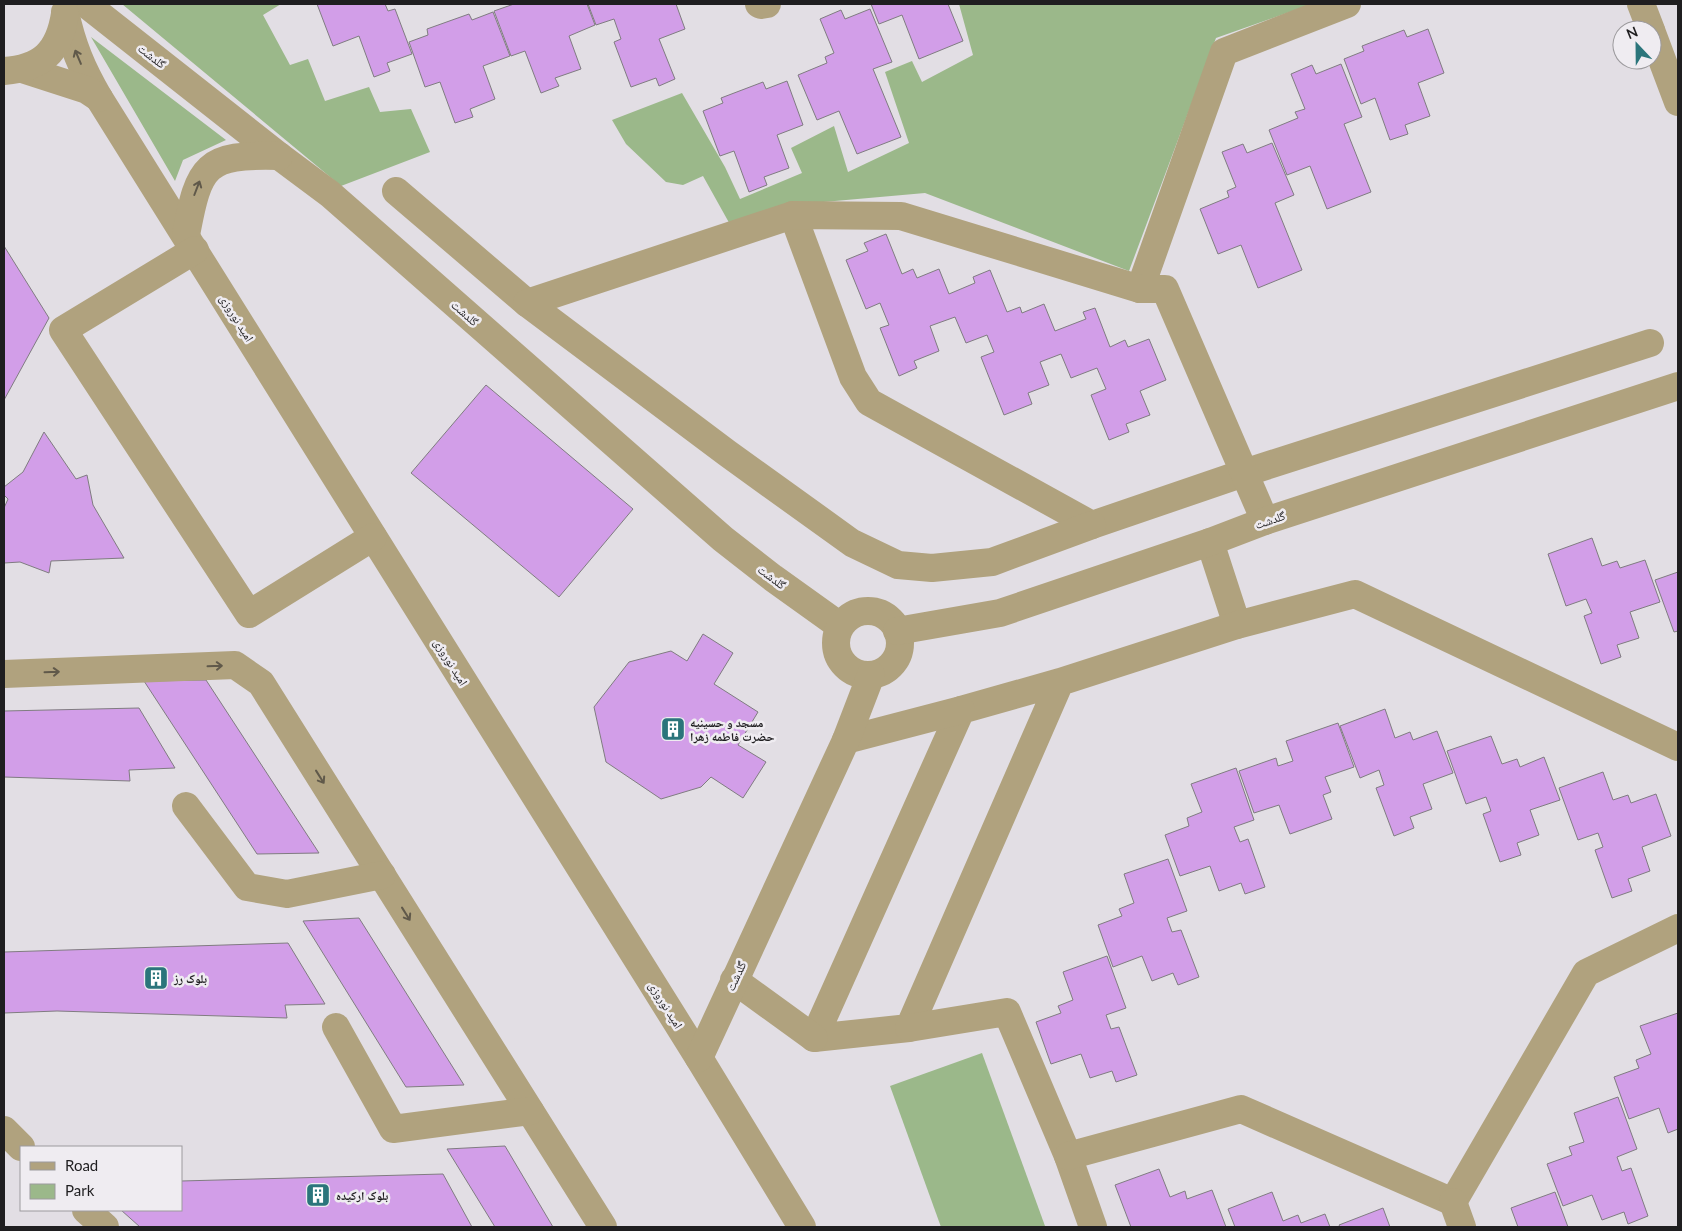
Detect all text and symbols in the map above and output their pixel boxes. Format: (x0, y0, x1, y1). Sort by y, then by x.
north arrow (1612, 20, 1662, 70)
text: N (1624, 23, 1640, 42)
street label: گلدشت (135, 40, 169, 72)
one-way arrow (72, 50, 82, 65)
one-way arrow (193, 181, 202, 196)
street label: امید نوروزی (217, 292, 257, 345)
street label: گلدشت (448, 297, 482, 329)
street label: گلدشت (1253, 508, 1287, 532)
street label: گلدشت (755, 562, 789, 592)
street label: امید نوروزی (431, 636, 471, 689)
one-way arrow (207, 661, 223, 670)
one-way arrow (44, 668, 60, 677)
place label: مسجد و حسینیه حضرت فاطمه زهرا (690, 715, 775, 744)
building icon: مسجد و حسینیه حضرت فاطمه زهرا (660, 716, 686, 742)
one-way arrow (315, 769, 325, 783)
one-way arrow (402, 907, 412, 921)
street label: گلدشت (723, 959, 749, 993)
building icon: بلوک رز (143, 965, 169, 991)
place label: بلوک رز (173, 971, 207, 986)
street label: امید نوروزی (646, 979, 686, 1032)
legend (20, 1146, 182, 1211)
text: Road (65, 1156, 98, 1174)
text: Park (65, 1181, 95, 1199)
building icon: بلوک ارکیده (305, 1182, 331, 1208)
place label: بلوک ارکیده (336, 1188, 388, 1203)

